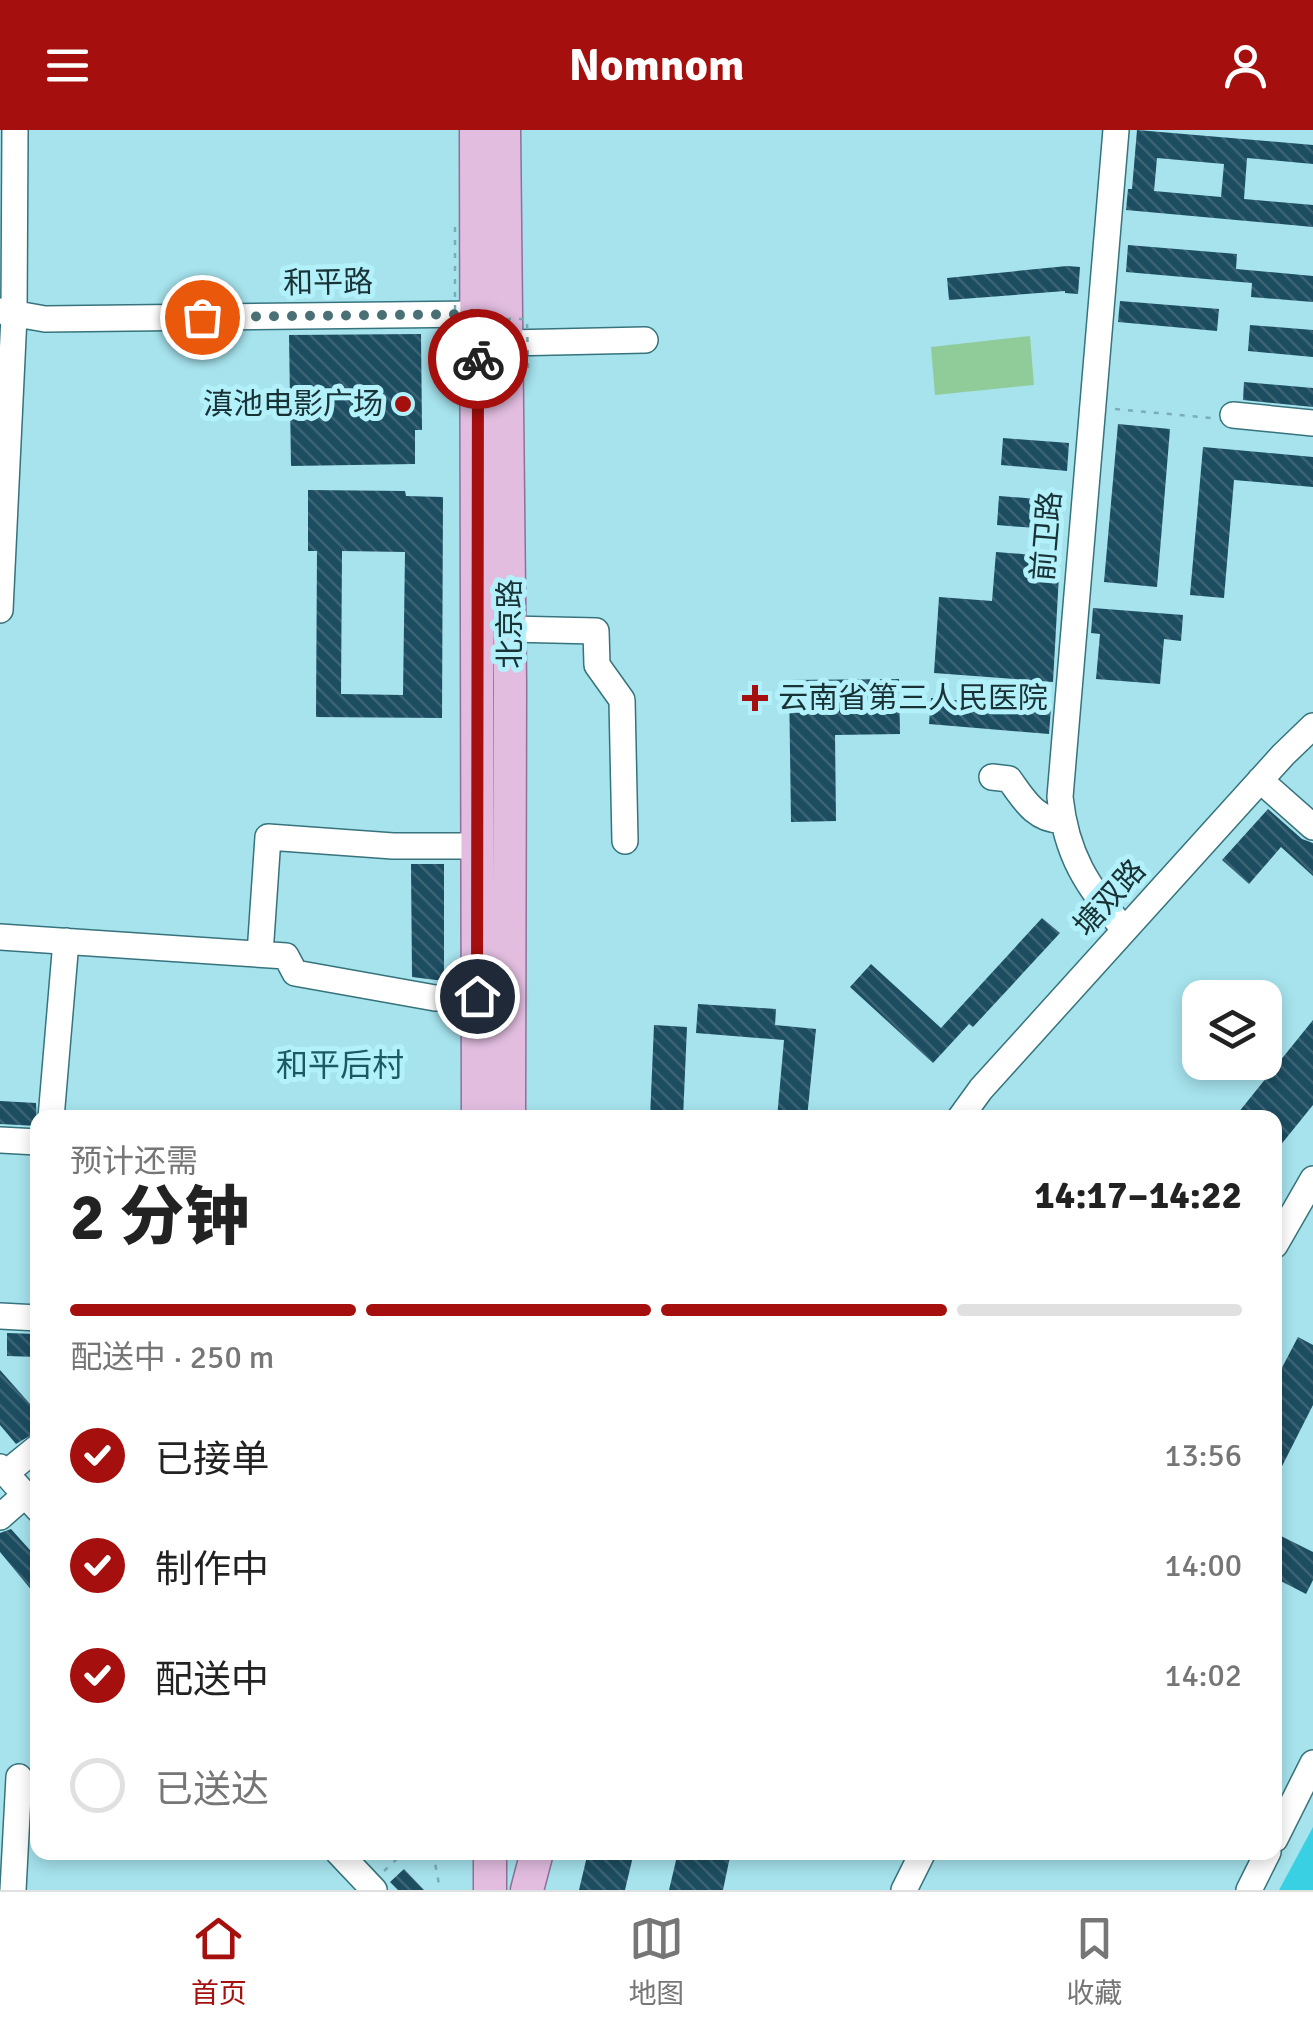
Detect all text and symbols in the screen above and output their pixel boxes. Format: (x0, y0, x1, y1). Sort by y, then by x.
icon: menu (40, 38, 95, 93)
text: Nomnom (569, 38, 744, 93)
icon: person (1218, 38, 1273, 93)
street label: 和平路 (283, 264, 373, 302)
pin (160, 275, 245, 360)
icon: bag (175, 290, 230, 345)
courier (428, 309, 528, 409)
icon: bike (451, 332, 506, 387)
place label: 滇池电影广场 (203, 386, 383, 423)
marker: 滇池电影广场 (392, 393, 414, 415)
street label: 前卫路 (1025, 490, 1069, 582)
street label: 北京路 (492, 579, 529, 669)
place label: 云南省第三人民医院 (778, 680, 1048, 717)
marker: 云南省第三人民医院 (742, 685, 768, 711)
street label: 塘双路 (1066, 852, 1154, 944)
pin (435, 954, 520, 1039)
icon: home (450, 969, 505, 1024)
map controls (1182, 980, 1282, 1080)
button: layers (1182, 980, 1282, 1080)
district label: 和平后村 (276, 1046, 404, 1085)
text: 预计还需 (70, 1142, 198, 1181)
text: 14:17–14:22 (1034, 1172, 1242, 1219)
text: 2 分钟 (70, 1178, 249, 1258)
text: 配送中 · 250 m (70, 1338, 274, 1377)
icon: check (70, 1428, 125, 1483)
text: 已接单 (155, 1436, 269, 1483)
text: 13:56 (1164, 1436, 1242, 1475)
icon: check (70, 1538, 125, 1593)
text: 制作中 (155, 1546, 269, 1593)
text: 14:00 (1164, 1546, 1242, 1585)
icon: check (70, 1648, 125, 1703)
text: 配送中 (155, 1656, 269, 1703)
text: 14:02 (1164, 1656, 1242, 1695)
text: 已送达 (155, 1766, 269, 1813)
tab: 首页 (191, 1911, 247, 2011)
tab: 地图 (628, 1911, 684, 2011)
tab: 收藏 (1066, 1911, 1122, 2011)

